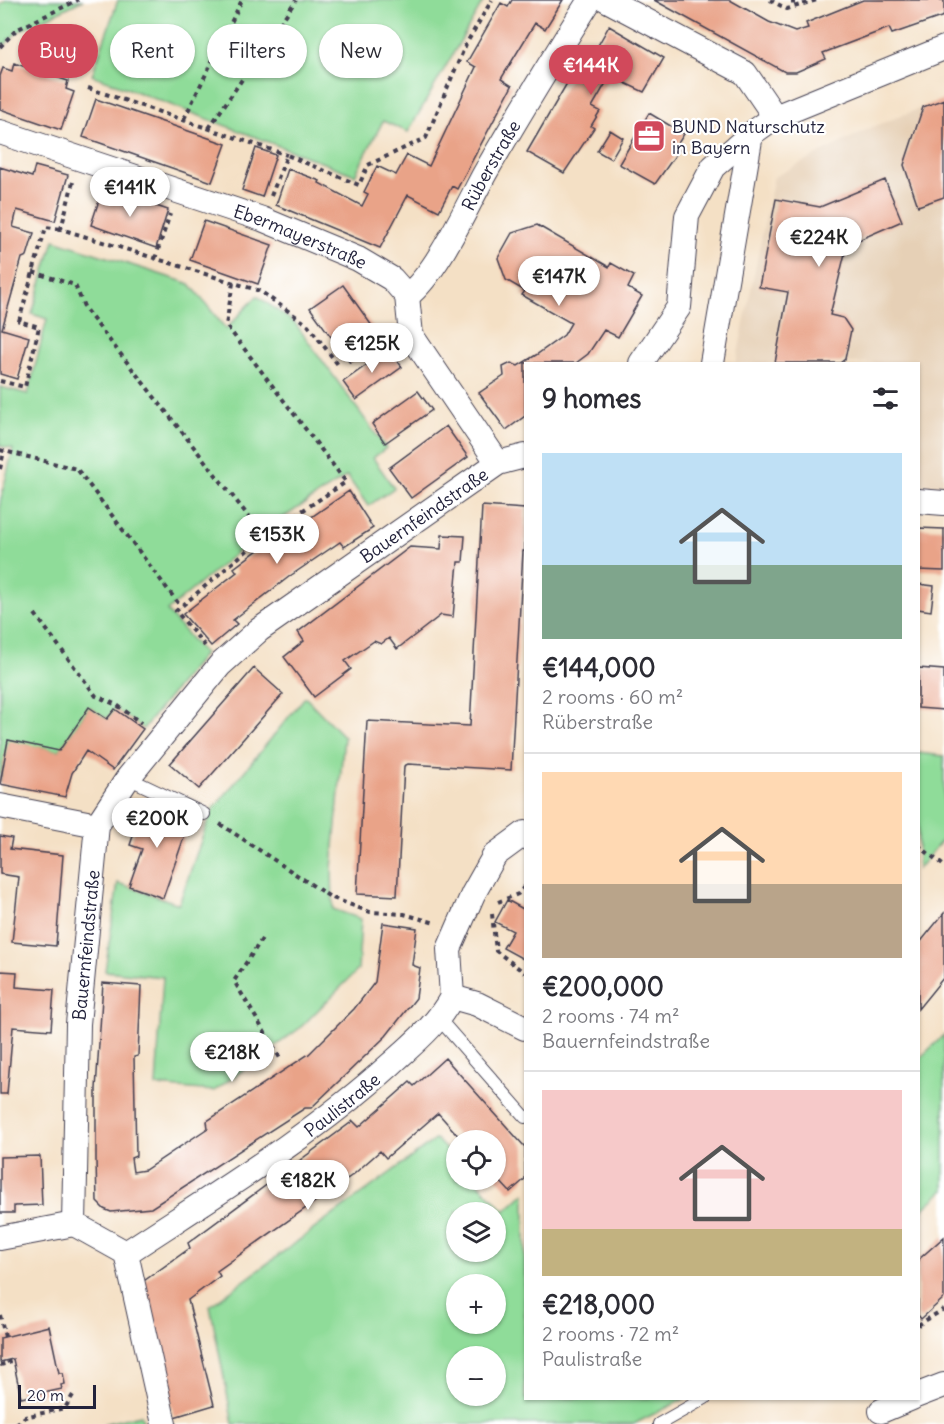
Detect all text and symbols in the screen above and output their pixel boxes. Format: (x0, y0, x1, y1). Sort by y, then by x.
chip: Buy (18, 24, 98, 78)
chip: Rent (110, 24, 195, 78)
chip: Filters (207, 24, 307, 78)
chip: New (319, 24, 403, 78)
pin: €144K (549, 45, 633, 96)
text: €144K (563, 52, 619, 77)
place label: BUND Naturschutz in Bayern (672, 115, 825, 159)
street label: Rüberstraße (456, 116, 525, 214)
office icon: BUND Naturschutz in Bayern (631, 118, 667, 154)
pin: €141K (88, 167, 172, 218)
text: €141K (104, 174, 156, 199)
street label: Ebermayerstraße (231, 199, 372, 273)
pin: €224K (777, 217, 861, 268)
text: €224K (790, 224, 848, 249)
pin: €147K (517, 256, 601, 307)
text: €147K (532, 263, 586, 288)
pin: €125K (330, 323, 414, 374)
text: €125K (344, 330, 400, 355)
text: 9 homes (542, 382, 641, 415)
icon: filters (869, 382, 902, 415)
street label: Bauernfeindstraße (355, 462, 492, 568)
icon: home (668, 492, 776, 600)
pin: €153K (235, 514, 319, 565)
text: €153K (249, 521, 305, 546)
text: €144,000 (542, 651, 656, 684)
text: 2 rooms · 60 m² (542, 684, 683, 709)
text: Rüberstraße (542, 709, 653, 734)
pin: €200K (115, 798, 199, 849)
text: €200K (126, 805, 188, 830)
icon: home (668, 811, 776, 919)
street label: Bauernfeindstraße (67, 869, 104, 1022)
text: €200,000 (542, 970, 664, 1003)
text: 2 rooms · 74 m² (542, 1003, 679, 1028)
text: Bauernfeindstraße (542, 1028, 710, 1053)
pin: €218K (190, 1032, 274, 1083)
text: €218K (204, 1039, 260, 1064)
street label: Paulistraße (299, 1068, 384, 1142)
icon: home (668, 1129, 776, 1237)
map controls (446, 1130, 506, 1406)
button: locate (446, 1130, 506, 1190)
pin: €182K (266, 1160, 350, 1211)
text: €182K (280, 1167, 336, 1192)
button: layers (446, 1202, 506, 1262)
button: + (446, 1274, 506, 1334)
text: €218,000 (542, 1288, 655, 1321)
text: 2 rooms · 72 m² (542, 1321, 679, 1346)
button: − (446, 1346, 506, 1406)
text: Paulistraße (542, 1346, 642, 1371)
scale bar (18, 1382, 96, 1410)
text: 20 m (27, 1385, 64, 1405)

